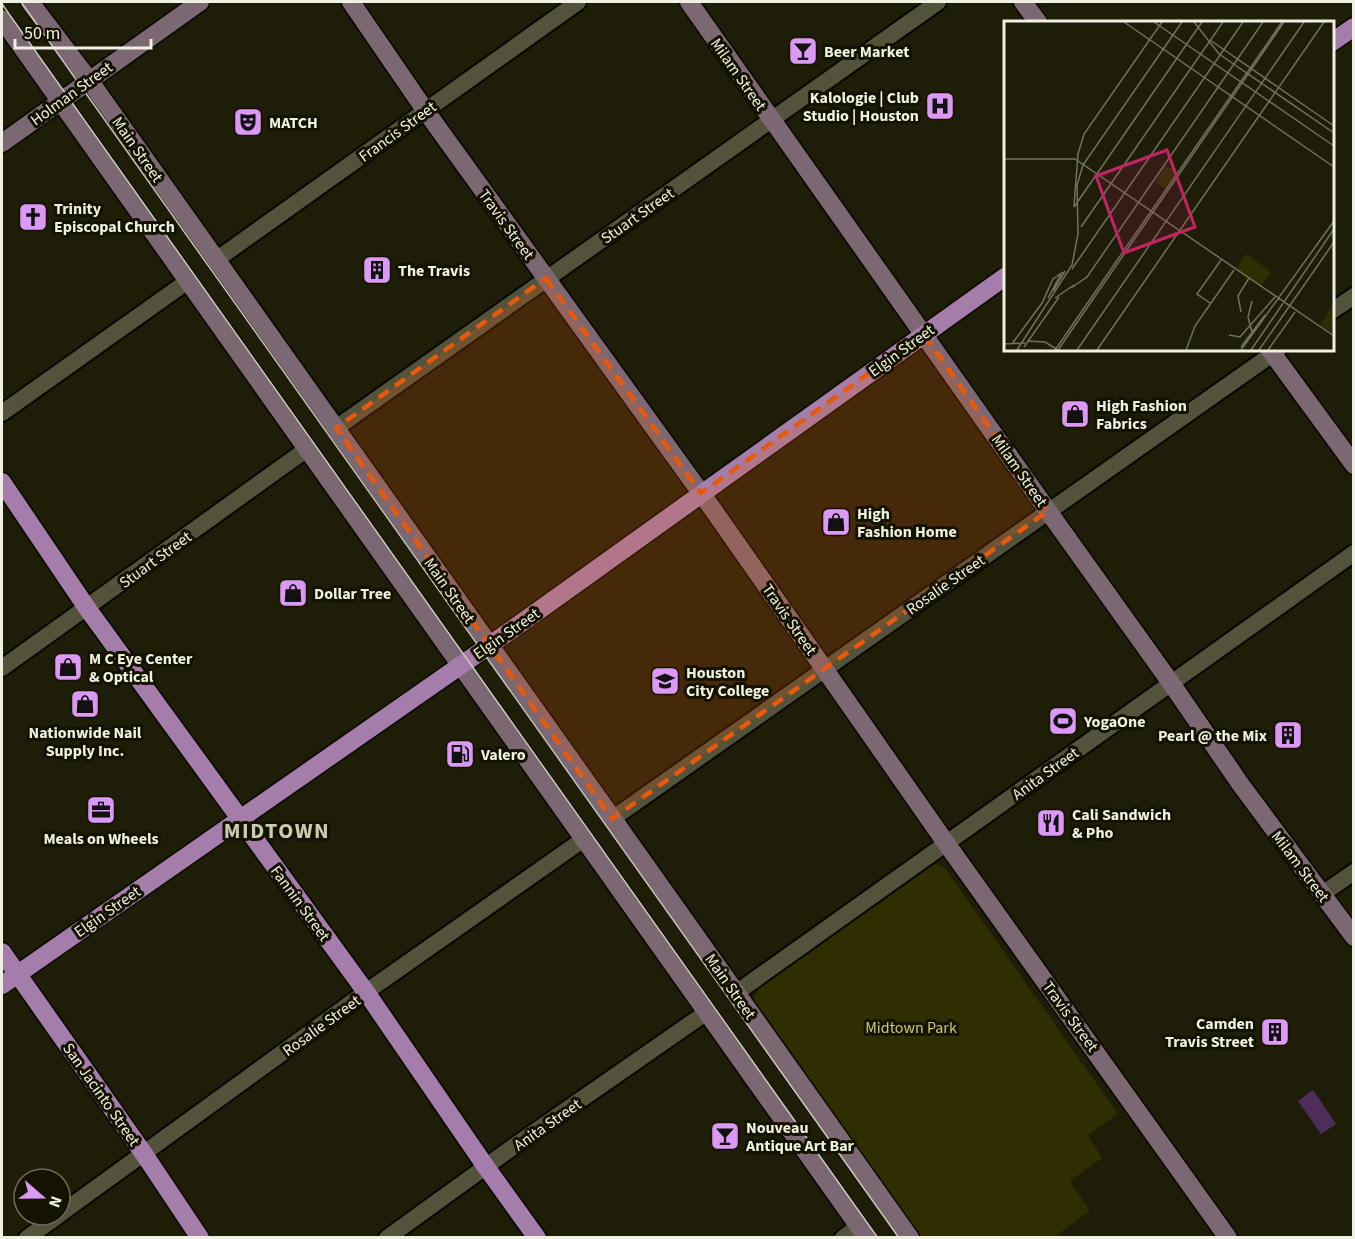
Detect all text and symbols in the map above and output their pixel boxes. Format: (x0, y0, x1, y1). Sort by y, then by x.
scale bar (15, 12, 152, 50)
text: 50 m (24, 21, 60, 46)
inset map (1004, 21, 1334, 351)
street label: Milam Street (705, 34, 772, 116)
bar icon: Beer Market (787, 35, 819, 67)
place label: Beer Market (824, 41, 909, 63)
street label: Holman Street (26, 56, 118, 131)
place label: Kalologie | Club Studio | Houston (803, 87, 919, 127)
hospital icon: Kalologie | Club Studio | Houston (924, 90, 956, 122)
street label: Francis Street (354, 96, 441, 167)
theatre icon: MATCH (232, 106, 264, 138)
street label: Main Street (106, 112, 168, 187)
place label: MATCH (269, 112, 318, 134)
street label: Stuart Street (597, 182, 679, 249)
street label: Travis Street (473, 185, 540, 265)
place label: Trinity Episcopal Church (54, 198, 175, 238)
church icon: Trinity Episcopal Church (17, 201, 49, 233)
building icon: The Travis (361, 254, 393, 286)
place label: The Travis (398, 260, 470, 282)
street label: Elgin Street (864, 319, 939, 382)
place label: High Fashion Fabrics (1096, 395, 1187, 435)
shop icon: High Fashion Fabrics (1059, 398, 1091, 430)
street label: Milam Street (986, 430, 1053, 512)
place label: High Fashion Home (857, 503, 957, 543)
shop icon: High Fashion Home (820, 506, 852, 538)
street label: Stuart Street (115, 526, 197, 594)
street label: Rosalie Street (902, 549, 990, 620)
street label: Main Street (418, 553, 480, 628)
shop icon: Dollar Tree (277, 577, 309, 609)
street label: Travis Street (757, 579, 822, 660)
place label: Dollar Tree (314, 583, 391, 605)
street label: Elgin Street (469, 603, 545, 665)
place label: M C Eye Center & Optical (89, 648, 193, 688)
shop icon: M C Eye Center & Optical (52, 651, 84, 683)
place label: Houston City College (686, 662, 769, 702)
school or university icon: Houston City College (649, 665, 681, 697)
shop icon: Nationwide Nail Supply Inc. (69, 688, 101, 720)
sports icon: YogaOne (1047, 705, 1079, 737)
place label: YogaOne (1083, 711, 1145, 733)
building icon: Pearl @ the Mix (1272, 719, 1304, 751)
place label: Nationwide Nail Supply Inc. (29, 722, 142, 762)
place label: Pearl @ the Mix (1158, 725, 1267, 747)
fuel station icon: Valero (444, 738, 476, 770)
street label: Anita Street (1008, 742, 1084, 806)
place label: Valero (480, 744, 526, 766)
office icon: Meals on Wheels (85, 794, 117, 826)
place label: Cali Sandwich & Pho (1072, 804, 1171, 844)
restaurant icon: Cali Sandwich & Pho (1035, 807, 1067, 839)
district label: MIDTOWN (224, 815, 330, 847)
street label: Milam Street (1266, 826, 1335, 907)
place label: Meals on Wheels (43, 828, 159, 850)
street label: Fannin Street (265, 861, 336, 946)
street label: Elgin Street (70, 881, 146, 943)
street label: Main Street (699, 949, 761, 1024)
street label: Travis Street (1037, 977, 1104, 1057)
street label: Rosalie Street (278, 990, 366, 1062)
place label: Camden Travis Street (1165, 1013, 1254, 1053)
building icon: Camden Travis Street (1259, 1016, 1291, 1048)
park label: Midtown Park (865, 1017, 957, 1039)
street label: San Jacinto Street (57, 1039, 145, 1151)
street label: Anita Street (509, 1093, 586, 1156)
place label: Nouveau Antique Art Bar (745, 1117, 855, 1157)
bar icon: Nouveau Antique Art Bar (709, 1120, 741, 1152)
north arrow (12, 1167, 72, 1227)
text: N (43, 1193, 67, 1211)

